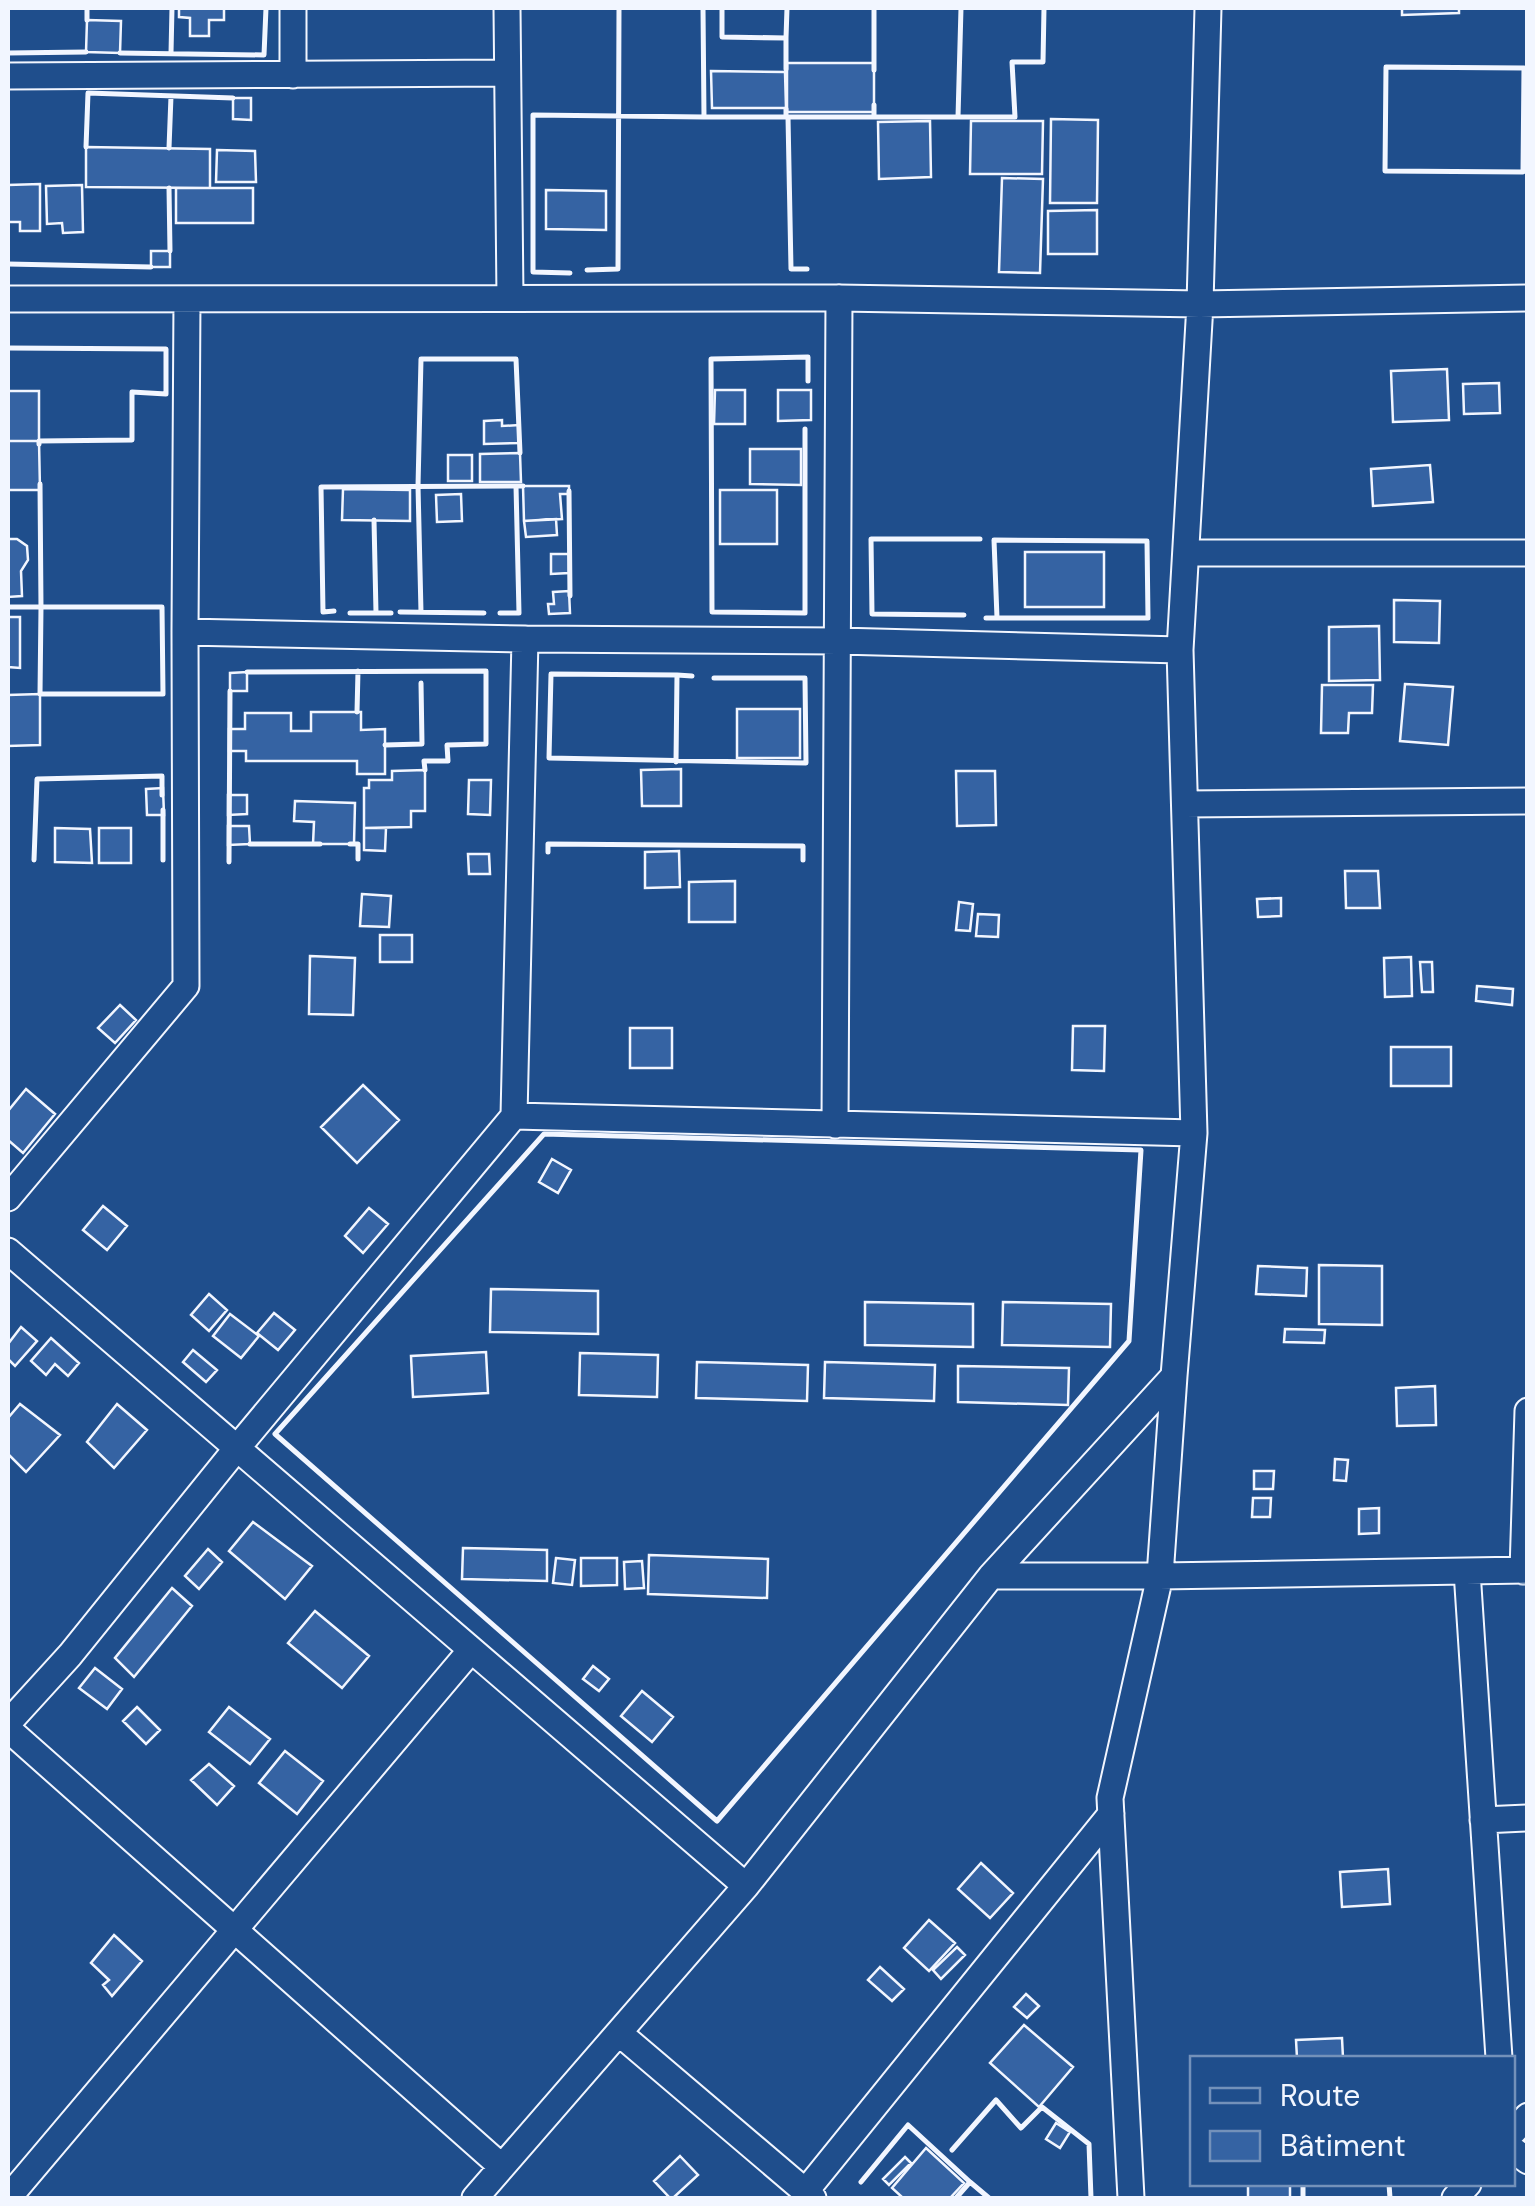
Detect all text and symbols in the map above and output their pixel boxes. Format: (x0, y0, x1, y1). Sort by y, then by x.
legend (1190, 2056, 1515, 2186)
text: Route (1280, 2076, 1360, 2115)
text: Bâtiment (1280, 2126, 1406, 2165)

